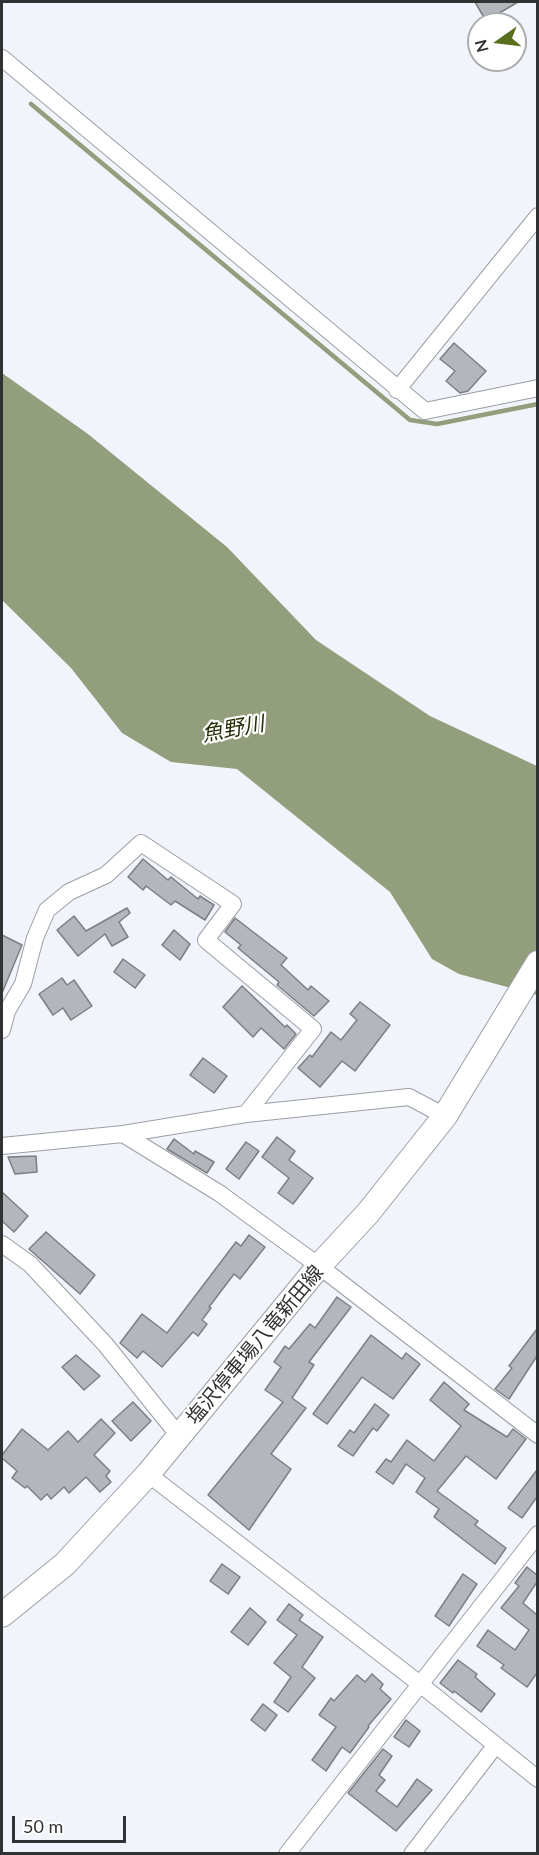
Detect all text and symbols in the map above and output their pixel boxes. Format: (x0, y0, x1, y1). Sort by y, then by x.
north arrow (467, 12, 527, 72)
text: N (470, 38, 492, 54)
water label: 魚野川 (200, 711, 266, 747)
street label: 塩沢停車場八竜新田線 (182, 1261, 328, 1429)
scale bar (15, 1804, 129, 1842)
text: 50 m (23, 1815, 63, 1837)

